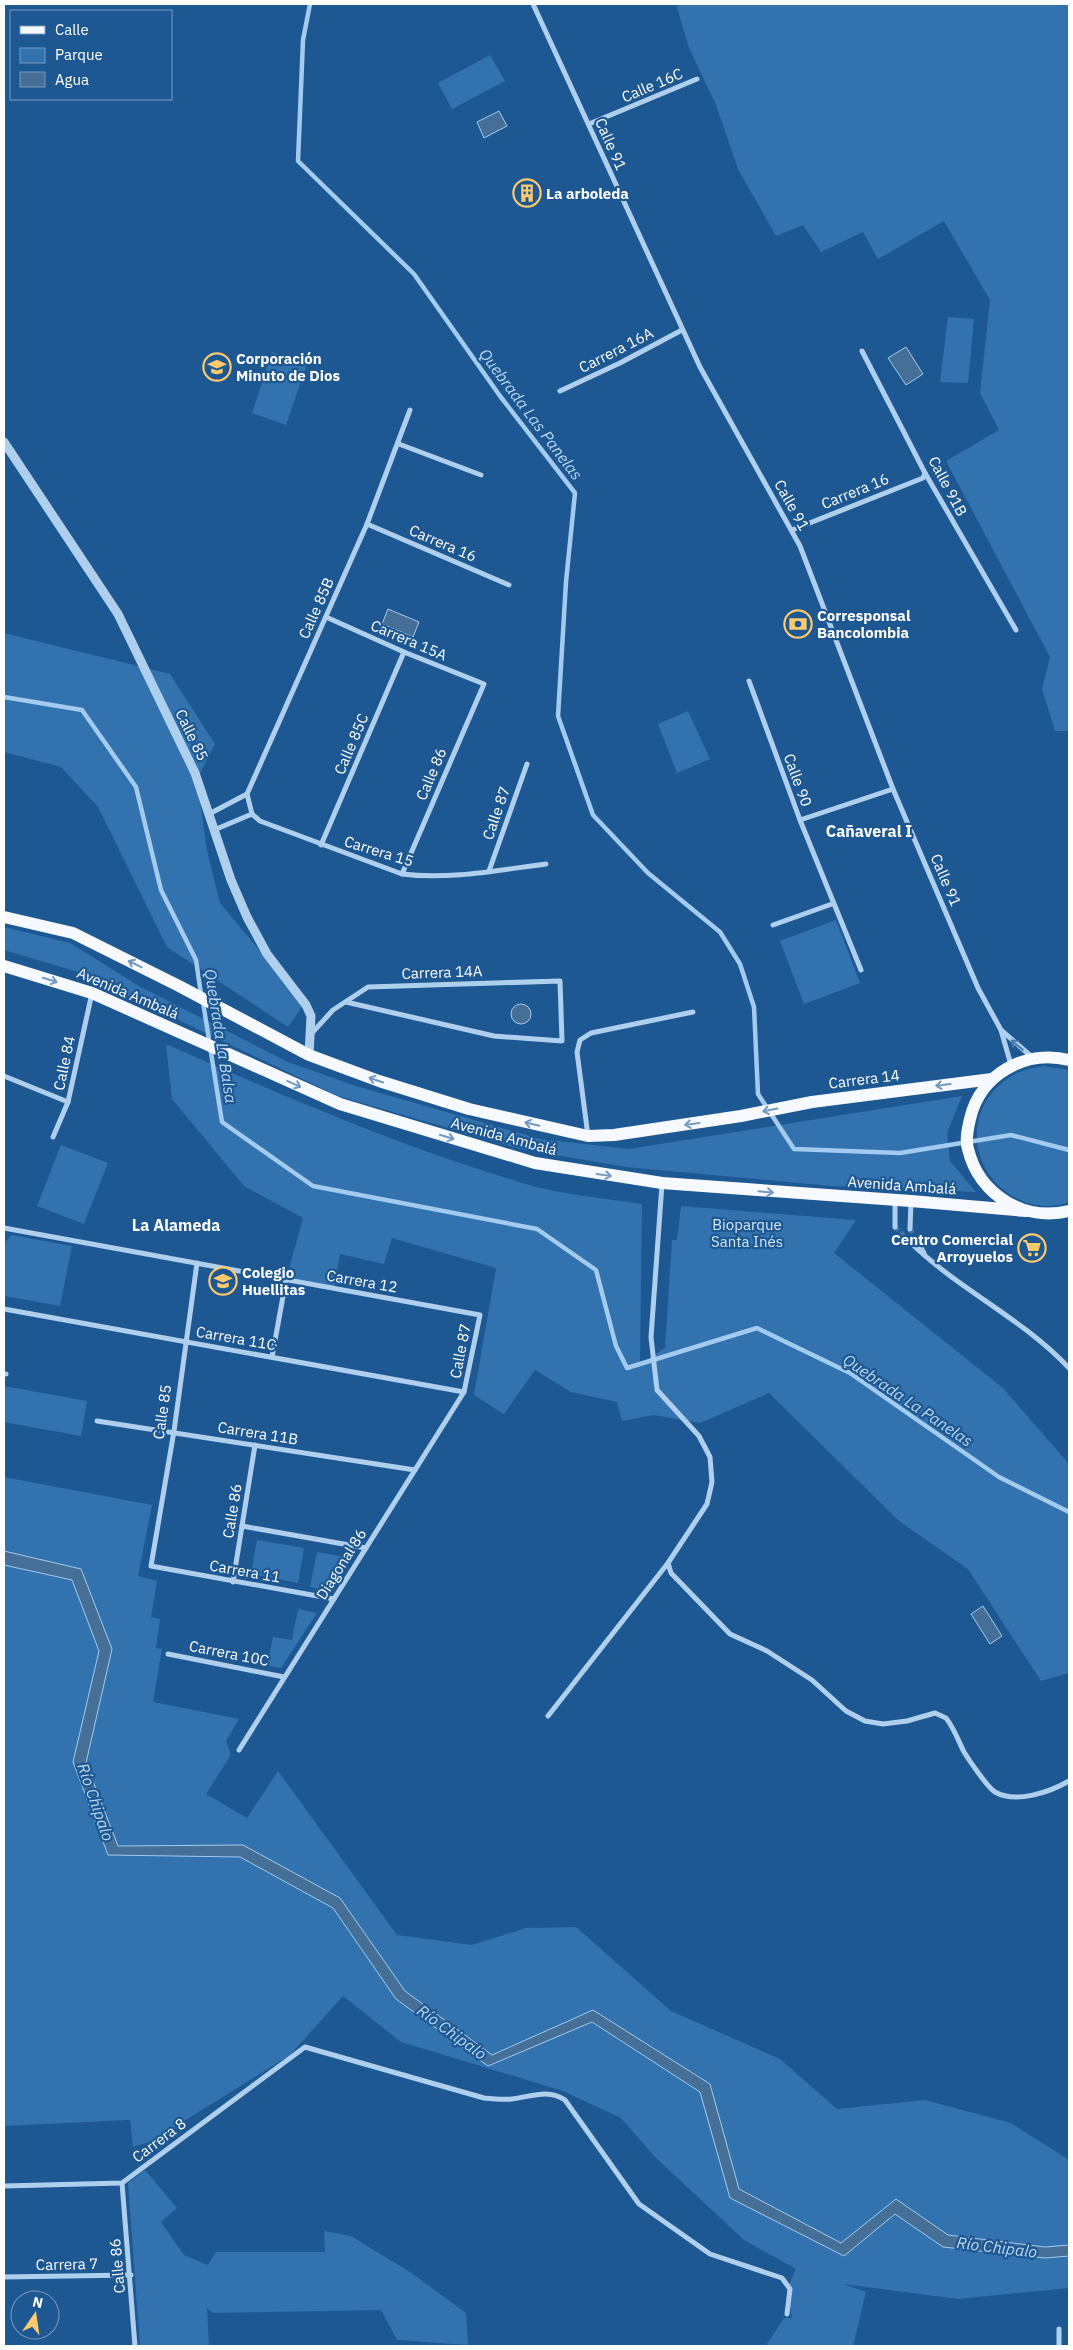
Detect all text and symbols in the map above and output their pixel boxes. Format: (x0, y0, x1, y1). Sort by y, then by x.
legend (10, 10, 172, 100)
text: Calle (55, 20, 89, 39)
text: Parque (55, 45, 103, 64)
street label: Calle 16C (619, 64, 685, 106)
text: Agua (55, 70, 89, 89)
street label: Calle 91 (591, 115, 631, 173)
building icon: La arboleda (512, 178, 542, 208)
place label: La arboleda (546, 184, 629, 203)
street label: Carrera 16A (576, 323, 657, 377)
water label: Quebrada Las Panelas (475, 344, 587, 484)
place label: Corporación Minuto de Dios (236, 349, 340, 385)
school or university icon: Corporación Minuto de Dios (202, 352, 232, 382)
street label: Calle 91B (924, 453, 972, 519)
street label: Carrera 16 (818, 469, 892, 513)
street label: Calle 91 (770, 476, 814, 534)
street label: Carrera 16 (406, 520, 480, 566)
street label: Calle 85B (294, 574, 338, 642)
place label: Corresponsal Bancolombia (817, 606, 911, 642)
bank icon: Corresponsal Bancolombia (783, 609, 813, 639)
street label: Carrera 15A (368, 615, 450, 665)
street label: Calle 85 (171, 706, 213, 764)
street label: Calle 85C (330, 711, 372, 777)
street label: Calle 86 (411, 745, 451, 803)
street label: Calle 90 (780, 751, 816, 809)
street label: Calle 87 (478, 784, 514, 842)
district label: Cañaveral I (826, 821, 912, 841)
street label: Carrera 15 (342, 831, 416, 871)
street label: Calle 91 (926, 851, 966, 909)
one-way arrow (128, 959, 143, 968)
street label: Carrera 14A (401, 961, 483, 983)
street label: Avenida Ambalá (74, 963, 182, 1023)
water label: Quebrada La Balsa (201, 967, 241, 1105)
one-way arrow (42, 976, 58, 985)
street label: Calle 84 (49, 1034, 79, 1092)
one-way arrow (1010, 1039, 1023, 1050)
street label: Carrera 14 (827, 1065, 901, 1093)
one-way arrow (369, 1075, 384, 1084)
one-way arrow (286, 1079, 301, 1089)
one-way arrow (936, 1080, 952, 1090)
one-way arrow (763, 1106, 779, 1115)
street label: Avenida Ambalá (449, 1113, 559, 1159)
one-way arrow (525, 1119, 541, 1128)
one-way arrow (685, 1119, 701, 1129)
one-way arrow (438, 1132, 454, 1142)
one-way arrow (596, 1170, 612, 1180)
street label: Avenida Ambalá (847, 1172, 957, 1198)
one-way arrow (758, 1187, 774, 1196)
district label: La Alameda (132, 1215, 220, 1235)
park label: Bioparque Santa Inés (711, 1215, 783, 1251)
place label: Centro Comercial Arroyuelos (891, 1230, 1013, 1266)
supermarket icon: Centro Comercial Arroyuelos (1017, 1233, 1047, 1263)
place label: Colegio Huellitas (242, 1263, 306, 1299)
street label: Carrera 12 (325, 1265, 399, 1297)
school or university icon: Colegio Huellitas (208, 1266, 238, 1296)
street label: Carrera 11C (195, 1322, 277, 1354)
street label: Calle 87 (445, 1322, 475, 1380)
water label: Quebrada La Panelas (839, 1349, 977, 1451)
street label: Calle 85 (149, 1383, 175, 1441)
street label: Carrera 11B (216, 1417, 300, 1449)
street label: Calle 86 (218, 1482, 246, 1540)
street label: Diagonal 86 (312, 1525, 370, 1603)
street label: Carrera 11 (208, 1555, 282, 1587)
street label: Carrera 10C (188, 1636, 270, 1670)
water label: Río Chipalo (73, 1760, 119, 1844)
water label: Río Chipalo (413, 2000, 491, 2064)
street label: Carrera 8 (128, 2114, 190, 2166)
water label: Río Chipalo (955, 2232, 1039, 2262)
street label: Calle 86 (105, 2238, 129, 2294)
street label: Carrera 7 (36, 2254, 98, 2274)
north arrow (10, 2290, 60, 2340)
text: N (31, 2292, 45, 2312)

